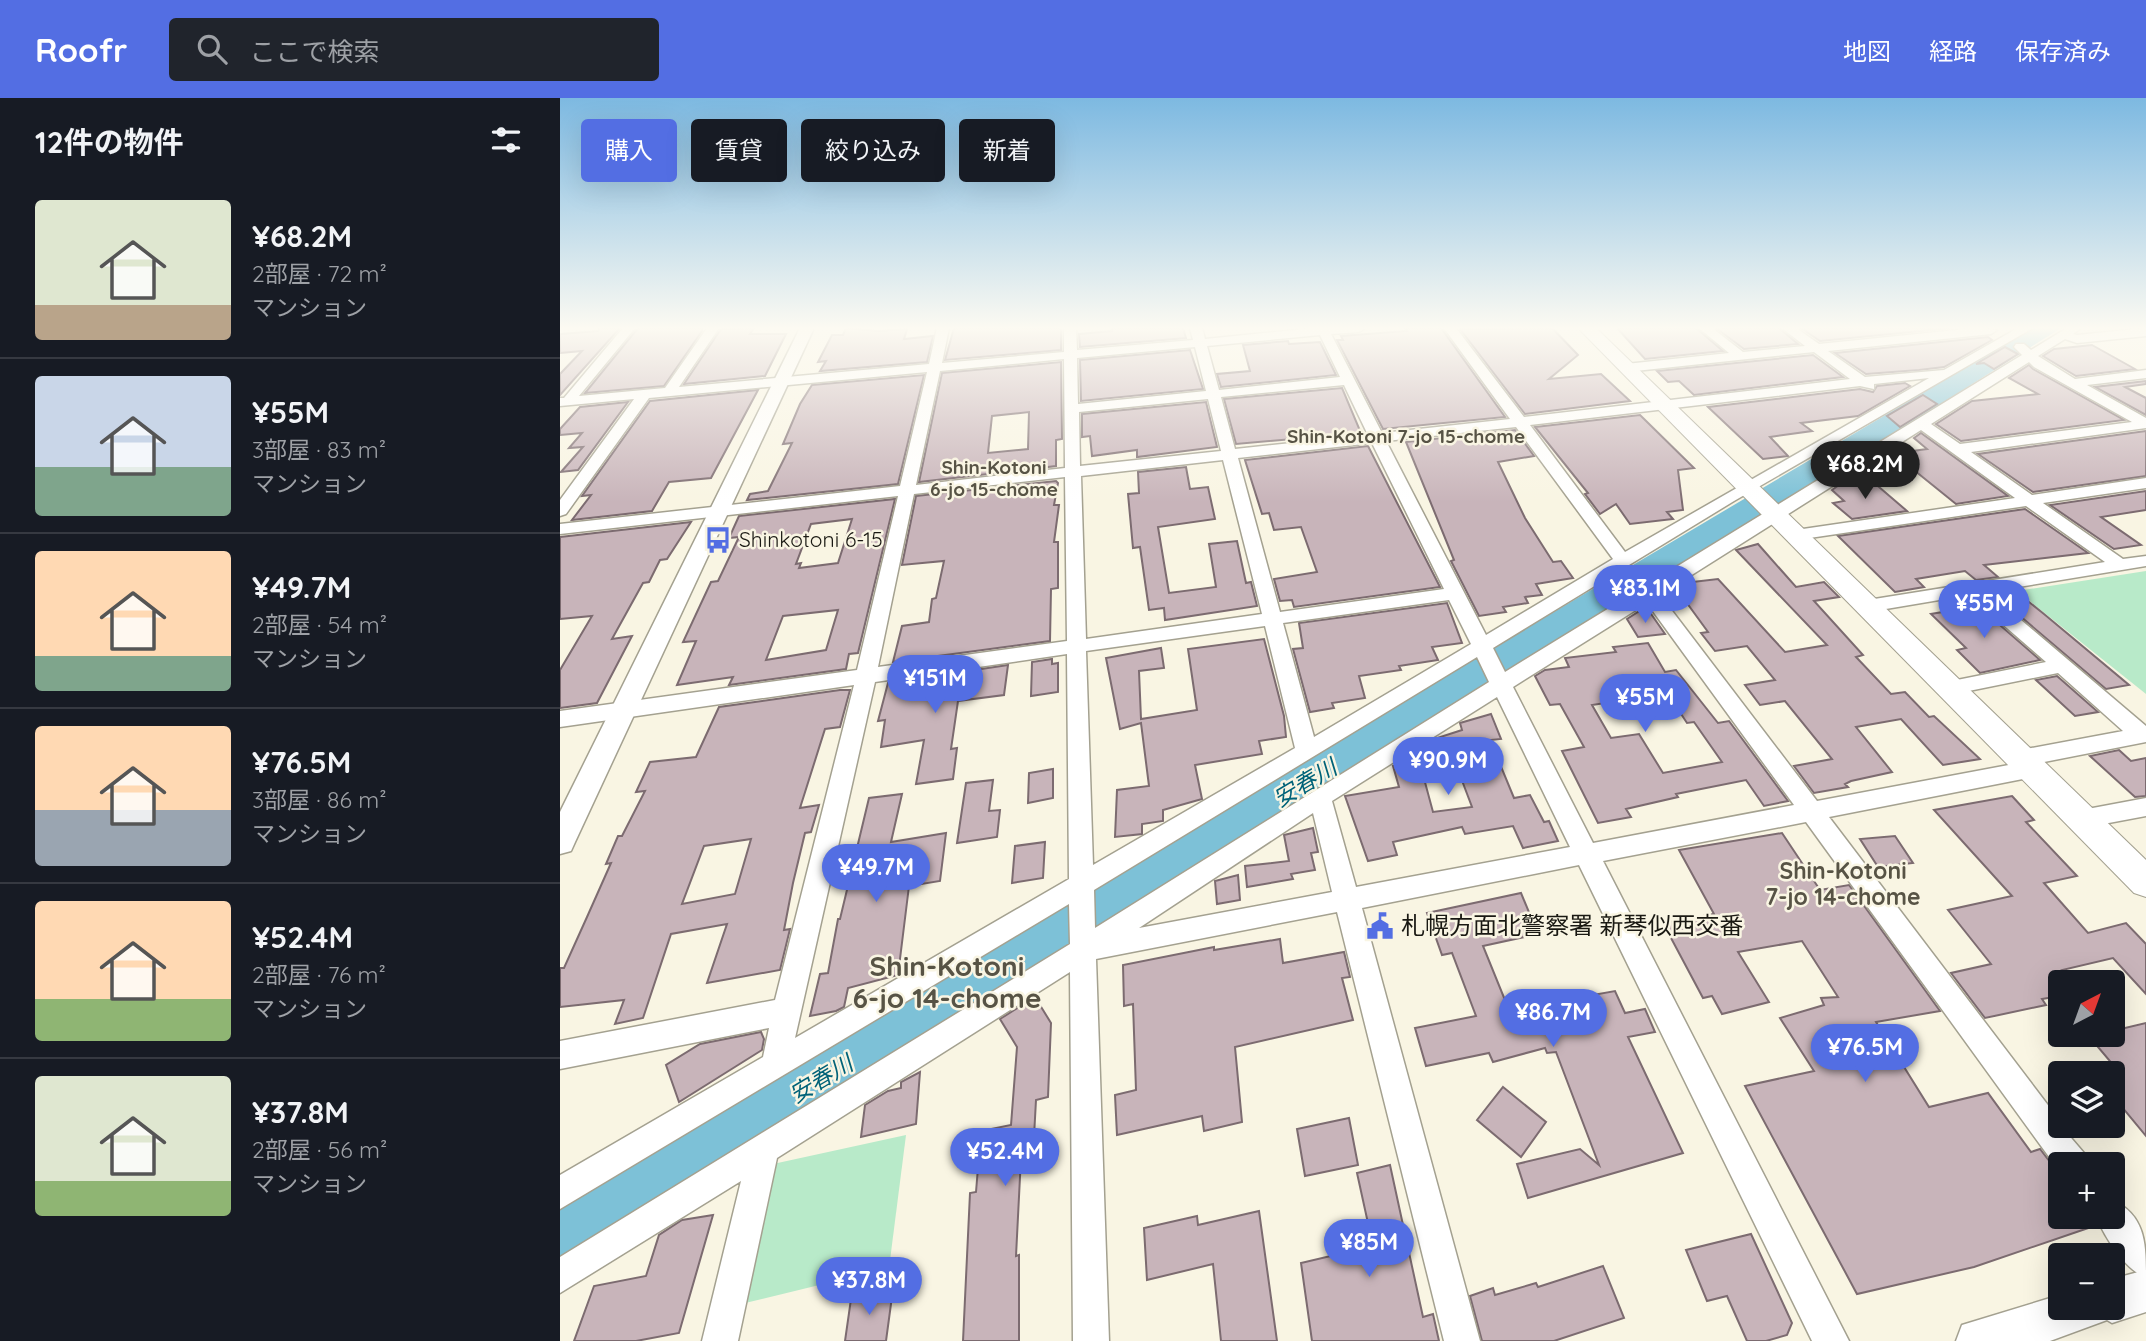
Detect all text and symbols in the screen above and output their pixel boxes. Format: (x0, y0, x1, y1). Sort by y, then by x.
search box (169, 18, 659, 81)
text: Roofr (35, 29, 127, 70)
icon: search (193, 30, 231, 68)
text: ここで検索 (249, 35, 379, 68)
text: 地図 (1843, 36, 1891, 66)
text: 経路 (1929, 36, 1977, 66)
text: 保存済み (2015, 36, 2111, 66)
chip: 購入 (581, 119, 677, 182)
chip: 賃貸 (691, 119, 787, 182)
chip: 絞り込み (801, 119, 945, 182)
chip: 新着 (959, 119, 1055, 182)
icon: filters (487, 121, 525, 159)
text: 12件の物件 (35, 123, 184, 161)
text: ¥68.2M (252, 217, 352, 255)
icon: home (91, 228, 175, 312)
text: 2部屋 · 72 m² (252, 259, 387, 288)
text: マンション (252, 293, 367, 322)
text: ¥55M (252, 393, 329, 431)
icon: home (91, 404, 175, 488)
district label: Shin-Kotoni 7-jo 15-chome (1287, 424, 1525, 448)
text: 3部屋 · 83 m² (252, 435, 386, 464)
pin: ¥68.2M (1808, 442, 1922, 501)
text: ¥68.2M (1827, 449, 1903, 478)
district label: Shin-Kotoni 6-jo 15-chome (930, 455, 1058, 501)
text: マンション (252, 469, 367, 498)
bus stop icon: Shinkotoni 6-15 (703, 525, 733, 555)
place label: Shinkotoni 6-15 (739, 526, 883, 552)
pin: ¥83.1M (1588, 566, 1702, 625)
text: ¥49.7M (252, 568, 351, 606)
text: ¥83.1M (1609, 573, 1681, 602)
icon: home (91, 579, 175, 663)
pin: ¥55M (1943, 580, 2025, 640)
text: ¥55M (1954, 588, 2014, 617)
text: 2部屋 · 54 m² (252, 610, 387, 639)
text: マンション (252, 644, 367, 673)
pin: ¥151M (886, 656, 984, 715)
text: ¥151M (903, 663, 967, 692)
pin: ¥55M (1604, 674, 1686, 734)
text: ¥55M (1615, 682, 1675, 711)
pin: ¥90.9M (1391, 738, 1505, 797)
text: ¥76.5M (252, 743, 351, 781)
text: ¥90.9M (1409, 745, 1487, 774)
water label: 安春川 (1268, 751, 1344, 813)
icon: home (91, 754, 175, 838)
text: 3部屋 · 86 m² (252, 785, 386, 814)
text: マンション (252, 819, 367, 848)
pin: ¥49.7M (819, 844, 933, 904)
text: ¥49.7M (838, 852, 914, 881)
district label: Shin-Kotoni 7-jo 14-chome (1766, 856, 1921, 911)
place label: 札幌方面北警察署 新琴似西交番 (1401, 910, 1744, 940)
public building icon: 札幌方面北警察署 新琴似西交番 (1365, 911, 1395, 941)
text: ¥52.4M (252, 918, 353, 956)
icon: home (91, 929, 175, 1013)
district label: Shin-Kotoni 6-jo 14-chome (853, 948, 1041, 1015)
text: 2部屋 · 76 m² (252, 960, 386, 989)
north arrow (2048, 970, 2124, 1046)
map controls (2048, 970, 2125, 1320)
pin: ¥86.7M (1496, 990, 1610, 1049)
text: マンション (252, 994, 367, 1023)
text: ¥86.7M (1515, 997, 1591, 1026)
pin: ¥76.5M (1808, 1024, 1922, 1084)
text: ¥76.5M (1827, 1032, 1903, 1061)
water label: 安春川 (784, 1047, 860, 1109)
button: layers (2048, 1061, 2125, 1138)
text: ¥37.8M (252, 1093, 349, 1131)
icon: home (91, 1104, 175, 1188)
pin: ¥52.4M (948, 1128, 1062, 1188)
text: 2部屋 · 56 m² (252, 1135, 387, 1164)
text: ¥52.4M (966, 1136, 1044, 1165)
button: + (2048, 1152, 2125, 1229)
text: マンション (252, 1169, 367, 1198)
pin: ¥85M (1328, 1220, 1410, 1279)
text: ¥85M (1340, 1227, 1398, 1256)
button: − (2048, 1243, 2125, 1320)
pin: ¥37.8M (812, 1258, 926, 1317)
text: ¥37.8M (832, 1265, 906, 1294)

